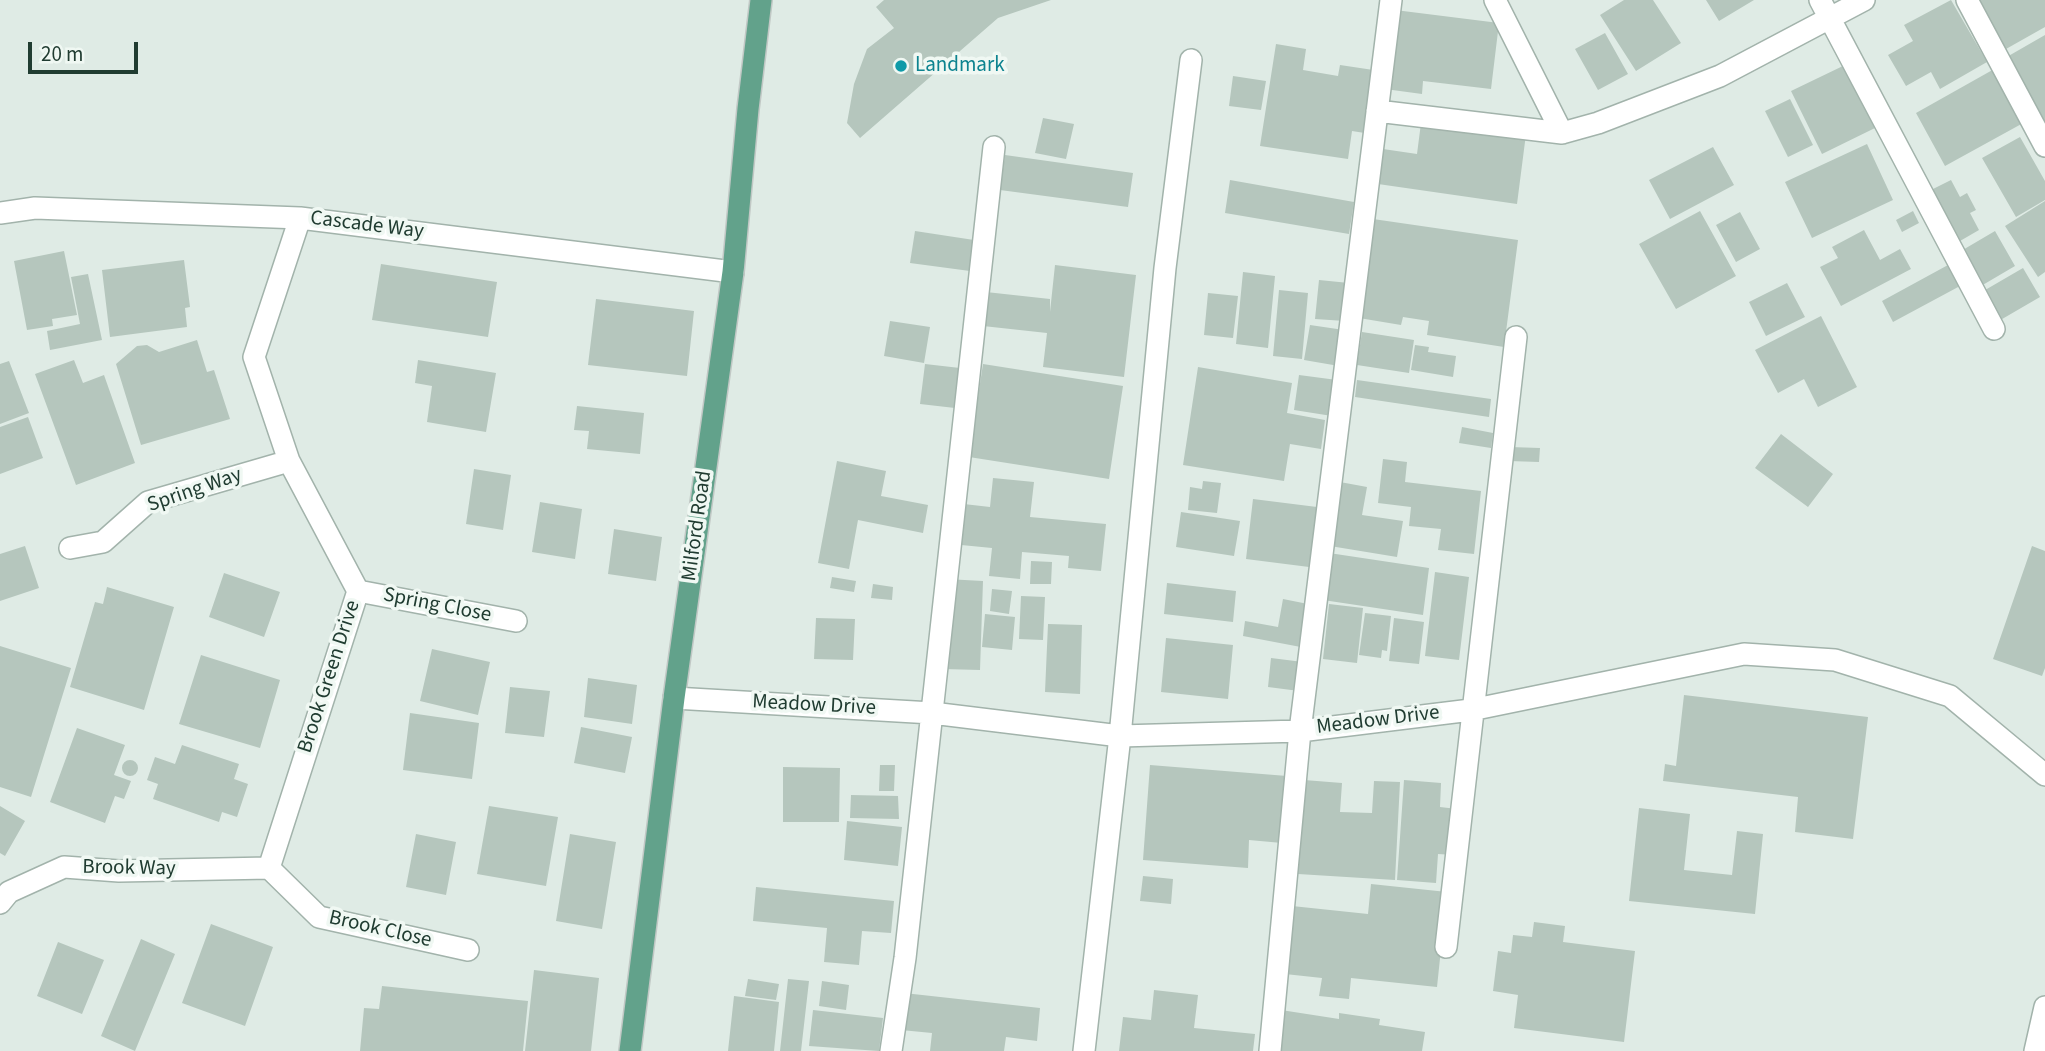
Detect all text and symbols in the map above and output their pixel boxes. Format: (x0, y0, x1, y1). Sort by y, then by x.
scale bar (32, 28, 142, 72)
text: 20 m (41, 39, 83, 69)
place label: Landmark (915, 53, 1005, 79)
marker: Landmark (893, 58, 909, 74)
street label: Cascade Way (309, 207, 425, 245)
street label: Spring Way (144, 463, 246, 519)
street label: Milford Road (678, 469, 718, 583)
street label: Spring Close (381, 583, 493, 629)
street label: Brook Green Drive (293, 598, 367, 756)
street label: Meadow Drive (752, 690, 876, 722)
street label: Meadow Drive (1315, 701, 1441, 741)
street label: Brook Way (82, 856, 176, 882)
street label: Brook Close (326, 906, 434, 954)

